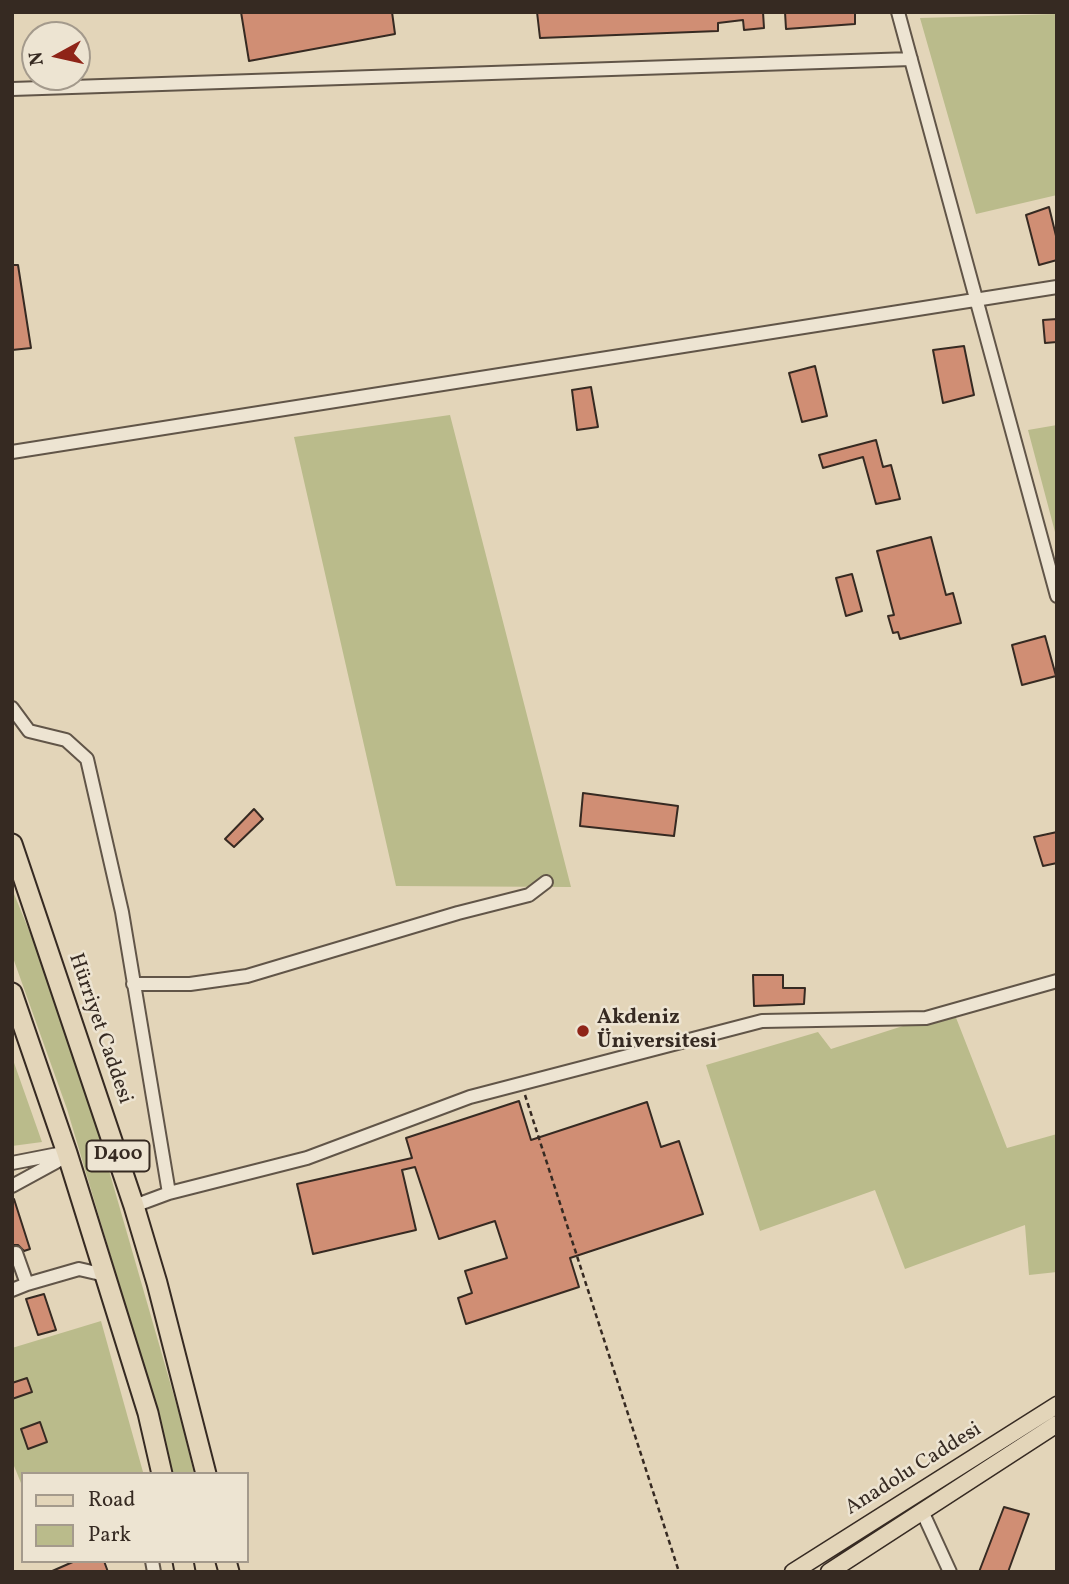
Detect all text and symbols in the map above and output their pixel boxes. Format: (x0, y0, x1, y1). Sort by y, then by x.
north arrow (21, 21, 91, 91)
text: N (23, 50, 51, 67)
street label: Hürriyet Caddesi (61, 950, 137, 1108)
place label: Akdeniz Üniversitesi (597, 1006, 717, 1056)
marker: Akdeniz Üniversitesi (575, 1023, 591, 1039)
road number: D400 (86, 1140, 150, 1172)
street label: Anadolu Caddesi (841, 1418, 987, 1522)
legend (21, 1472, 248, 1563)
text: Road (88, 1486, 135, 1515)
text: Park (88, 1521, 131, 1550)

